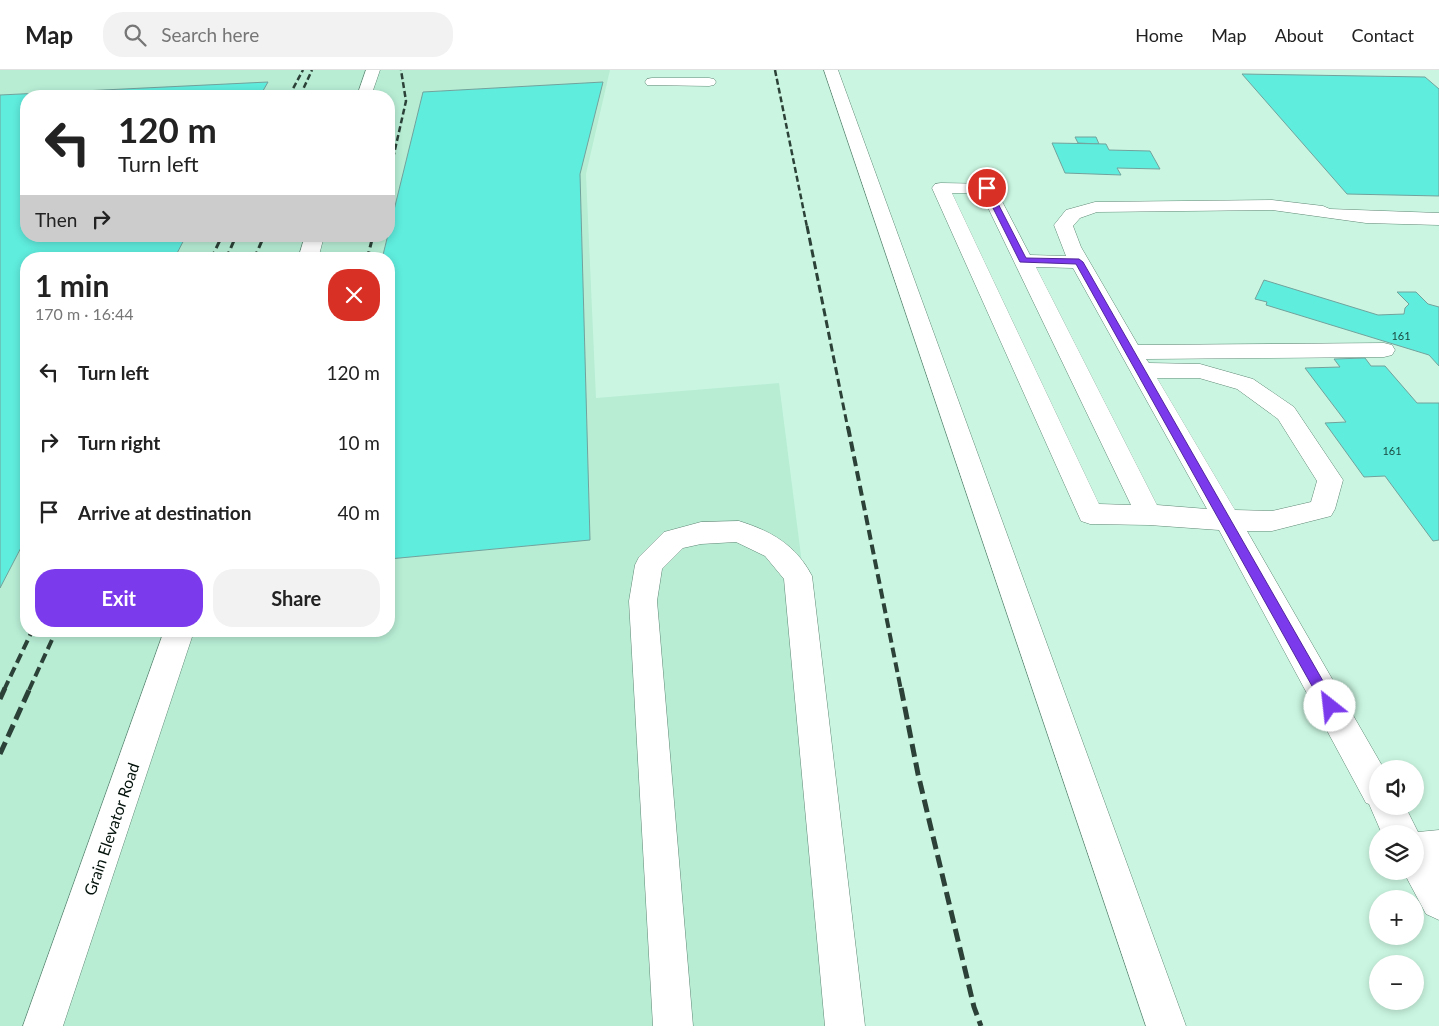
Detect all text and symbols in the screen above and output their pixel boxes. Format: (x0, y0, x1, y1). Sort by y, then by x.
search box (103, 12, 453, 57)
text: Map (25, 20, 73, 49)
icon: search (121, 21, 149, 49)
text: Search here (161, 23, 259, 46)
text: Home (1135, 24, 1183, 46)
text: Map (1211, 24, 1247, 46)
text: About (1275, 24, 1324, 46)
text: Contact (1352, 24, 1414, 46)
text: 120 m (118, 108, 217, 150)
icon: left (35, 110, 100, 175)
text: Turn left (118, 150, 199, 177)
pin (966, 167, 1008, 209)
icon: arrive (973, 174, 1001, 202)
icon: right (87, 205, 115, 233)
text: Then (35, 208, 77, 231)
text: 1 min (35, 267, 109, 303)
button: close (328, 269, 380, 321)
text: 170 m · 16:44 (35, 304, 134, 323)
house number: 161 (1391, 329, 1411, 342)
icon: left (35, 358, 63, 386)
text: Turn left (78, 361, 149, 384)
text: 120 m (326, 361, 380, 384)
icon: right (35, 428, 63, 456)
text: Turn right (78, 431, 160, 454)
text: 10 m (337, 431, 380, 454)
house number: 161 (1382, 444, 1402, 457)
icon: arrive (35, 498, 63, 526)
text: Arrive at destination (78, 501, 251, 524)
text: 40 m (337, 501, 380, 524)
button: Exit (35, 569, 203, 627)
button: Share (213, 569, 380, 627)
position arrow (1303, 679, 1355, 731)
street label: Grain Elevator Road (79, 760, 143, 898)
map controls (1369, 760, 1424, 1010)
button: sound (1369, 760, 1424, 815)
button: layers (1369, 825, 1424, 880)
button: + (1369, 890, 1424, 945)
button: − (1369, 955, 1424, 1010)

